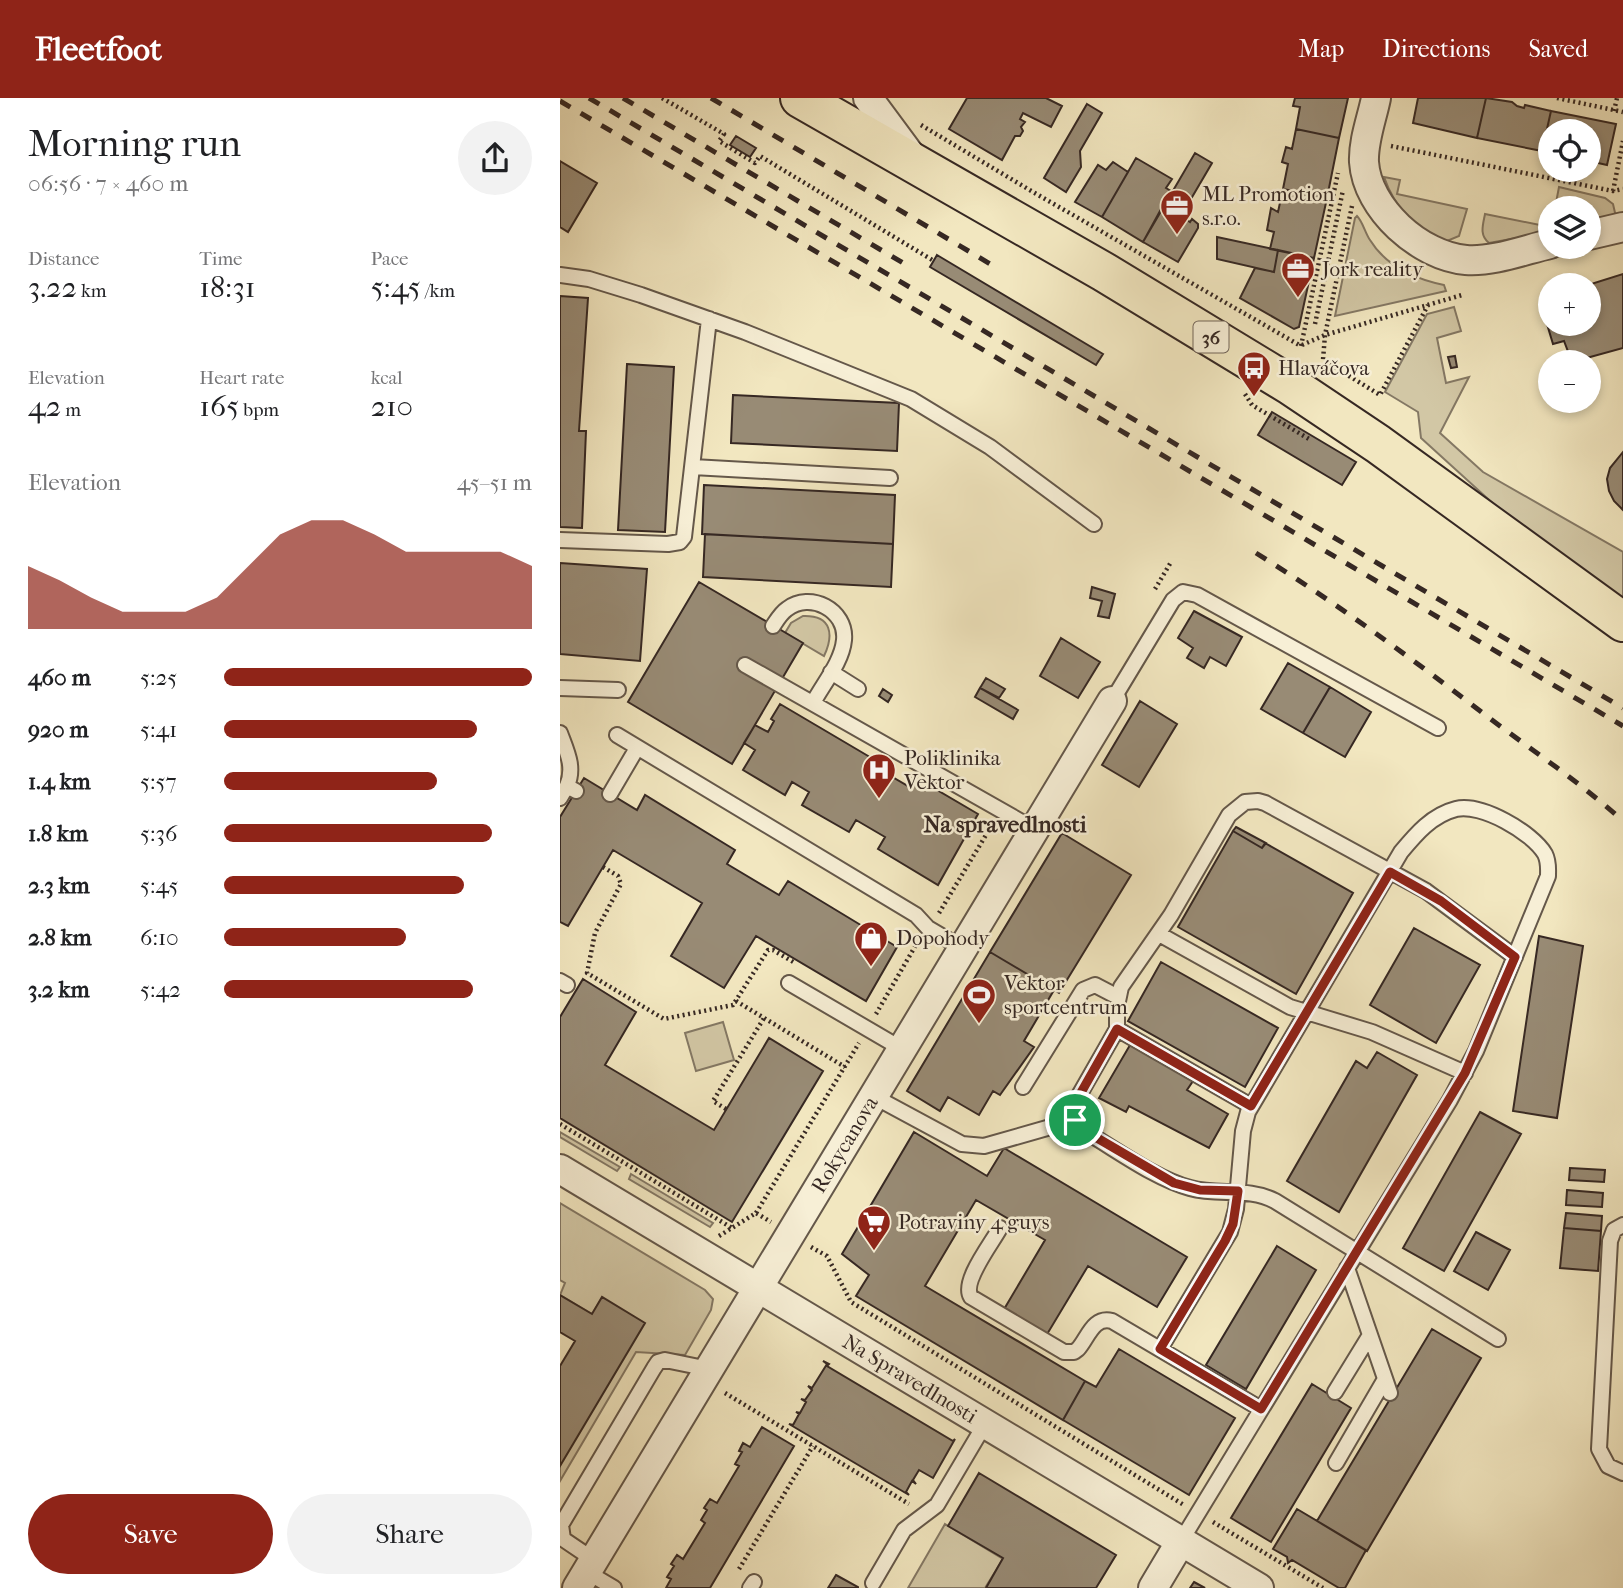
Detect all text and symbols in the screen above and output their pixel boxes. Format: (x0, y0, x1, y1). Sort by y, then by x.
text: Fleetfoot (35, 30, 162, 69)
text: Map (1298, 35, 1344, 63)
text: Directions (1382, 35, 1490, 63)
text: Saved (1528, 35, 1588, 63)
map controls (1538, 119, 1601, 413)
button: locate (1538, 119, 1601, 182)
text: Morning run (28, 121, 241, 166)
button: share (458, 121, 532, 195)
text: 06:56 · 7 × 460 m (28, 170, 188, 197)
place label: ML Promotion s.r.o. (1202, 182, 1335, 230)
office icon: ML Promotion s.r.o. (1158, 187, 1196, 236)
button: layers (1538, 196, 1601, 259)
text: Distance (28, 248, 99, 270)
text: Time (199, 248, 243, 270)
text: Pace (371, 248, 409, 270)
office icon: Jork reality (1279, 250, 1317, 299)
place label: Jork reality (1320, 257, 1424, 281)
text: 3.22 (28, 270, 77, 305)
text: 18:31 (199, 270, 255, 305)
text: 5:45 (371, 270, 421, 305)
button: + (1538, 273, 1601, 336)
text: km (77, 280, 107, 302)
text: /km (421, 280, 455, 302)
road number: 36 (1194, 322, 1228, 353)
bus stop icon: Hlaváčova (1235, 349, 1273, 398)
button: − (1538, 350, 1601, 413)
place label: Hlaváčova (1278, 356, 1370, 380)
text: Elevation (28, 367, 105, 389)
text: Heart rate (199, 367, 284, 389)
text: kcal (371, 367, 403, 389)
text: 42 (28, 389, 61, 424)
text: 165 (199, 389, 239, 424)
text: 210 (371, 389, 413, 424)
text: m (61, 399, 81, 421)
text: bpm (239, 399, 279, 421)
text: Elevation (28, 469, 121, 496)
text: 45–51 m (457, 469, 532, 496)
text: 460 m (28, 664, 91, 691)
text: 5:25 (140, 664, 177, 691)
text: 920 m (28, 716, 89, 743)
text: 5:41 (140, 716, 177, 743)
place label: Poliklinika Vektor (903, 746, 1001, 794)
hospital icon: Poliklinika Vektor (860, 751, 898, 800)
text: 1.4 km (28, 768, 91, 795)
text: 5:57 (140, 768, 177, 795)
district label: Na spravedlnosti (923, 811, 1087, 838)
text: 1.8 km (28, 820, 88, 847)
text: 5:36 (140, 820, 177, 847)
text: 2.3 km (28, 872, 90, 899)
text: 5:45 (140, 872, 178, 899)
shop icon: Dopohody (852, 919, 890, 968)
text: 2.8 km (28, 924, 92, 951)
text: 6:10 (140, 924, 179, 951)
place label: Dopohody (896, 926, 990, 950)
place label: Vektor sportcentrum (1003, 971, 1128, 1019)
text: 3.2 km (28, 976, 90, 1003)
text: 5:42 (140, 976, 181, 1003)
sports icon: Vektor sportcentrum (960, 976, 998, 1025)
pin (1045, 1090, 1105, 1150)
street label: Rokycanova (806, 1092, 883, 1197)
icon: arrive (1056, 1101, 1094, 1139)
supermarket icon: Potraviny 4 guys (855, 1203, 893, 1252)
place label: Potraviny 4 guys (898, 1210, 1050, 1234)
street label: Na Spravedlnosti (839, 1329, 981, 1428)
button: Save (28, 1494, 273, 1574)
button: Share (287, 1494, 532, 1574)

